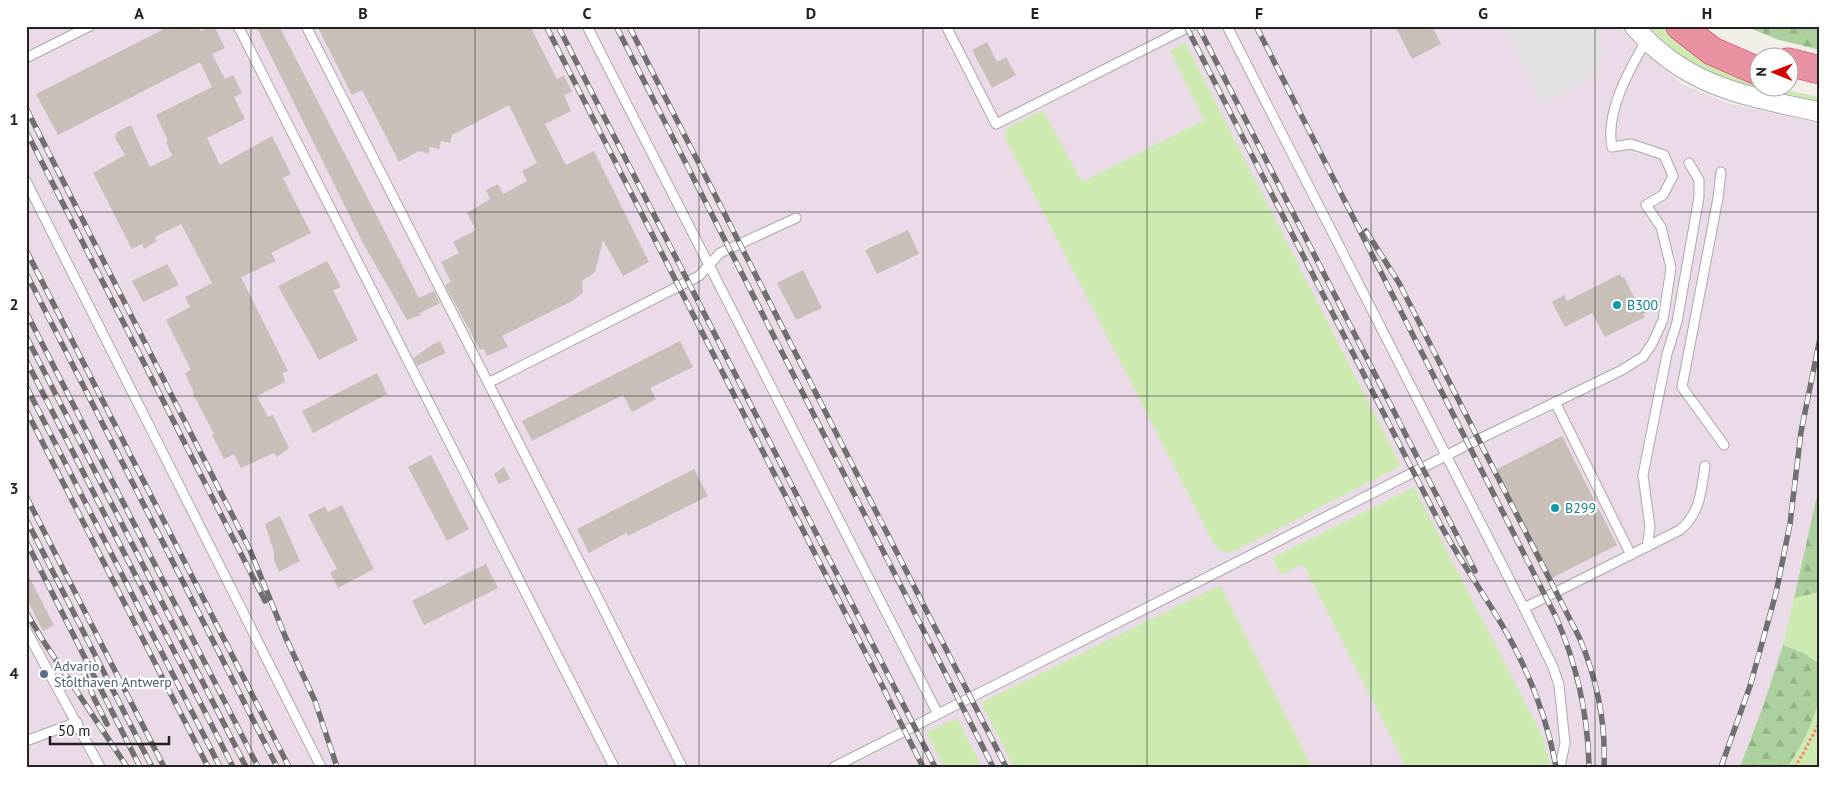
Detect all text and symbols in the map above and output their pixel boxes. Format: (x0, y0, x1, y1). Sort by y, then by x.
text: A (134, 3, 144, 23)
text: B (358, 3, 368, 23)
text: C (583, 3, 592, 23)
text: D (806, 3, 816, 23)
text: E (1031, 3, 1039, 23)
text: F (1255, 3, 1263, 23)
text: G (1478, 3, 1488, 23)
text: H (1702, 3, 1712, 23)
north arrow (1748, 48, 1798, 98)
text: N (1752, 67, 1770, 77)
text: 1 (9, 109, 19, 129)
text: 2 (9, 294, 19, 314)
place label: B300 (1627, 296, 1658, 314)
marker: B300 (1611, 299, 1623, 311)
text: 3 (9, 478, 19, 498)
place label: B299 (1565, 499, 1596, 517)
marker: B299 (1549, 502, 1561, 514)
place label: Advario Stolthaven Antwerp (54, 657, 172, 691)
text: 4 (9, 663, 19, 683)
marker: Advario Stolthaven Antwerp (38, 668, 50, 680)
scale bar (50, 713, 169, 745)
text: 50 m (58, 721, 91, 740)

